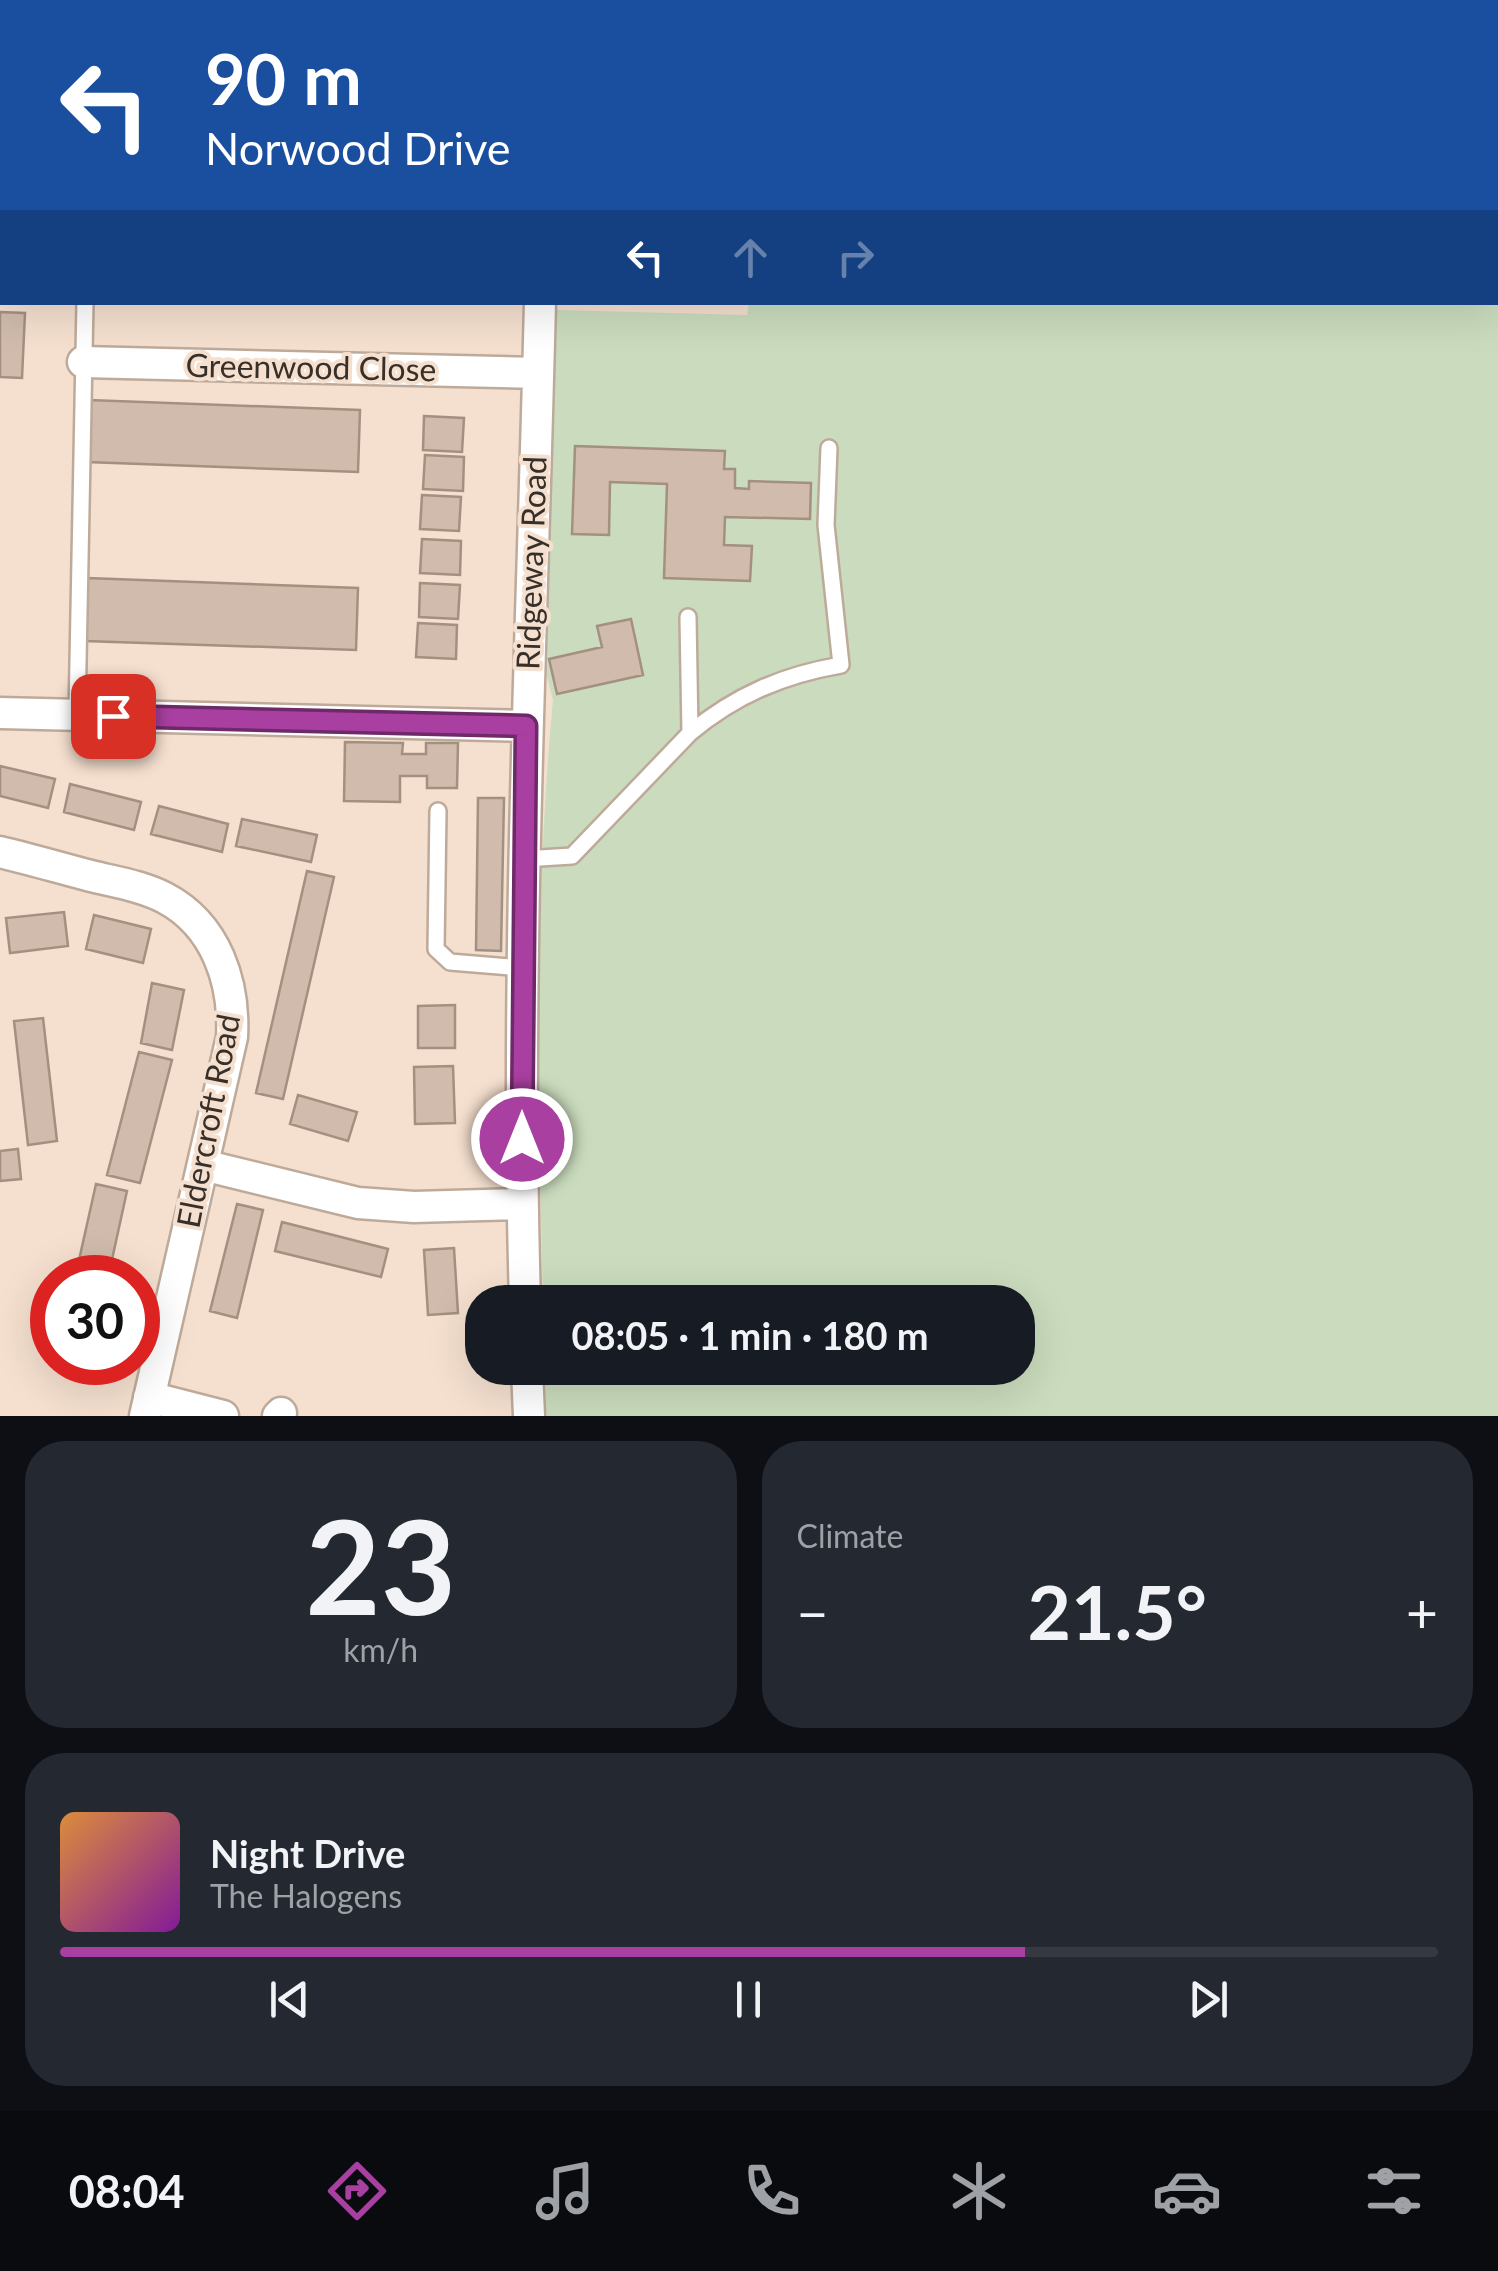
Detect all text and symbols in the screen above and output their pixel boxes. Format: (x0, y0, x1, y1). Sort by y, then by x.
text: 90 m (205, 36, 362, 120)
icon: left (40, 40, 170, 170)
text: Norwood Drive (205, 121, 511, 175)
icon: left (618, 230, 673, 285)
icon: ahead (723, 230, 778, 285)
icon: right (828, 230, 883, 285)
street label: Greenwood Close (185, 345, 437, 388)
street label: Ridgeway Road (507, 455, 554, 671)
pin (71, 674, 156, 759)
icon: arrive (86, 689, 141, 744)
street label: Eldercroft Road (168, 1011, 247, 1231)
position arrow (470, 1087, 574, 1191)
speed limit sign: 30 (30, 1255, 160, 1385)
text: 08:05 · 1 min · 180 m (571, 1312, 929, 1358)
text: 23 (305, 1487, 456, 1643)
text: Climate (797, 1516, 903, 1555)
text: 21.5° (1028, 1566, 1207, 1656)
text: − (797, 1579, 828, 1645)
text: + (1406, 1579, 1438, 1645)
text: km/h (343, 1630, 418, 1669)
text: Night Drive (210, 1830, 405, 1876)
text: The Halogens (210, 1876, 402, 1915)
icon: previous (262, 1972, 317, 2027)
icon: pause (721, 1972, 776, 2027)
icon: next (1181, 1972, 1236, 2027)
icon: directions (322, 2156, 392, 2226)
icon: music (530, 2156, 600, 2226)
icon: phone (737, 2156, 807, 2226)
icon: climate (944, 2156, 1014, 2226)
icon: car (1152, 2156, 1222, 2226)
icon: filters (1359, 2156, 1429, 2226)
text: 08:04 (69, 2164, 185, 2218)

